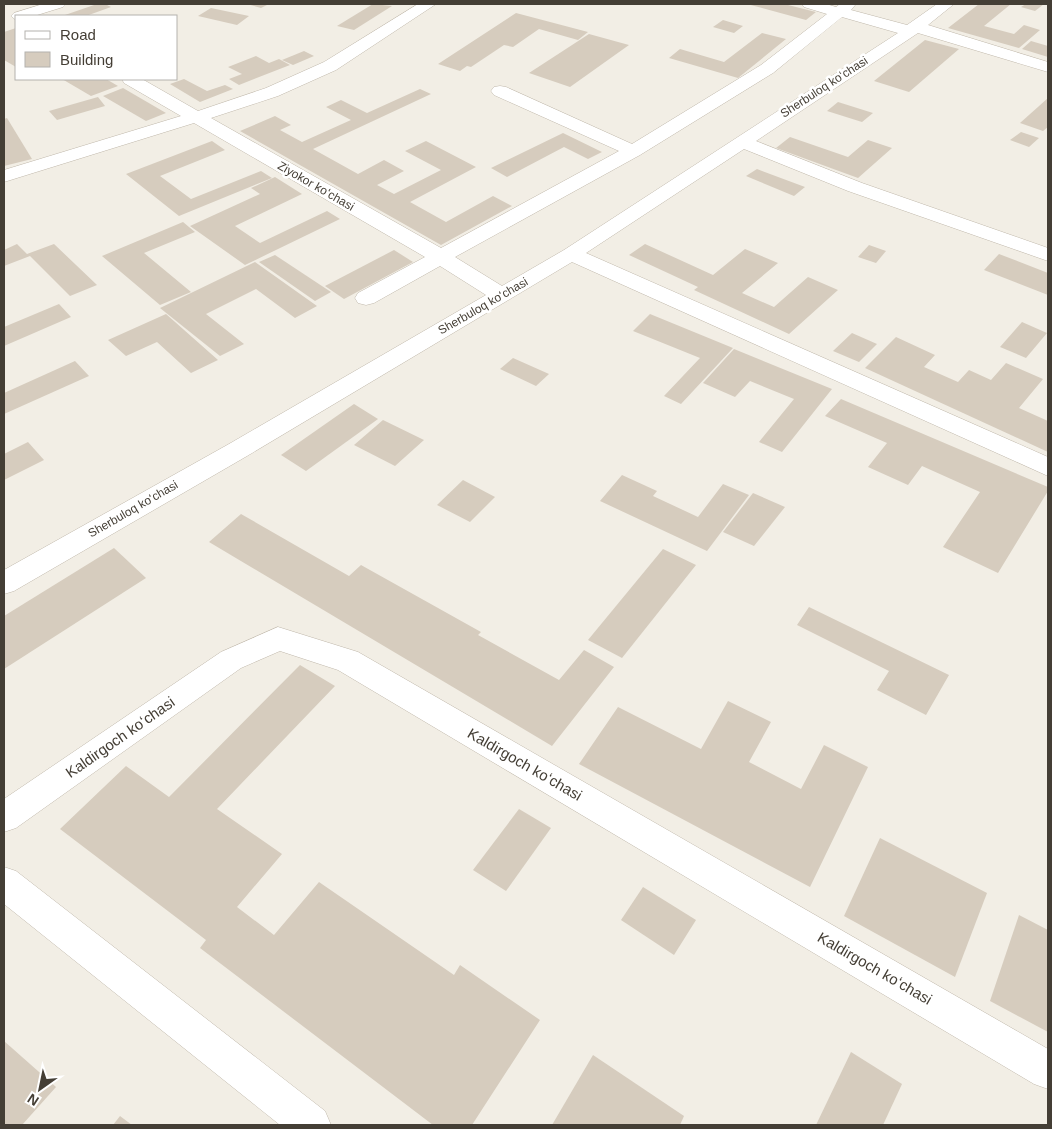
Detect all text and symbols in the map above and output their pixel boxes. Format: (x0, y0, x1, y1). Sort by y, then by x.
legend (15, 15, 178, 80)
text: Road (60, 26, 96, 43)
text: Building (60, 51, 113, 68)
street label: Sherbuloq koʻchasi (778, 54, 870, 120)
street label: Ziyokor koʻchasi (275, 158, 357, 214)
street label: Sherbuloq koʻchasi (436, 275, 530, 337)
street label: Sherbuloq koʻchasi (86, 478, 180, 540)
street label: Kaldirgoch koʻchasi (62, 693, 178, 781)
street label: Kaldirgoch koʻchasi (465, 724, 585, 804)
street label: Kaldirgoch koʻchasi (815, 928, 935, 1008)
north arrow (15, 1064, 65, 1114)
text: N (24, 1090, 42, 1109)

